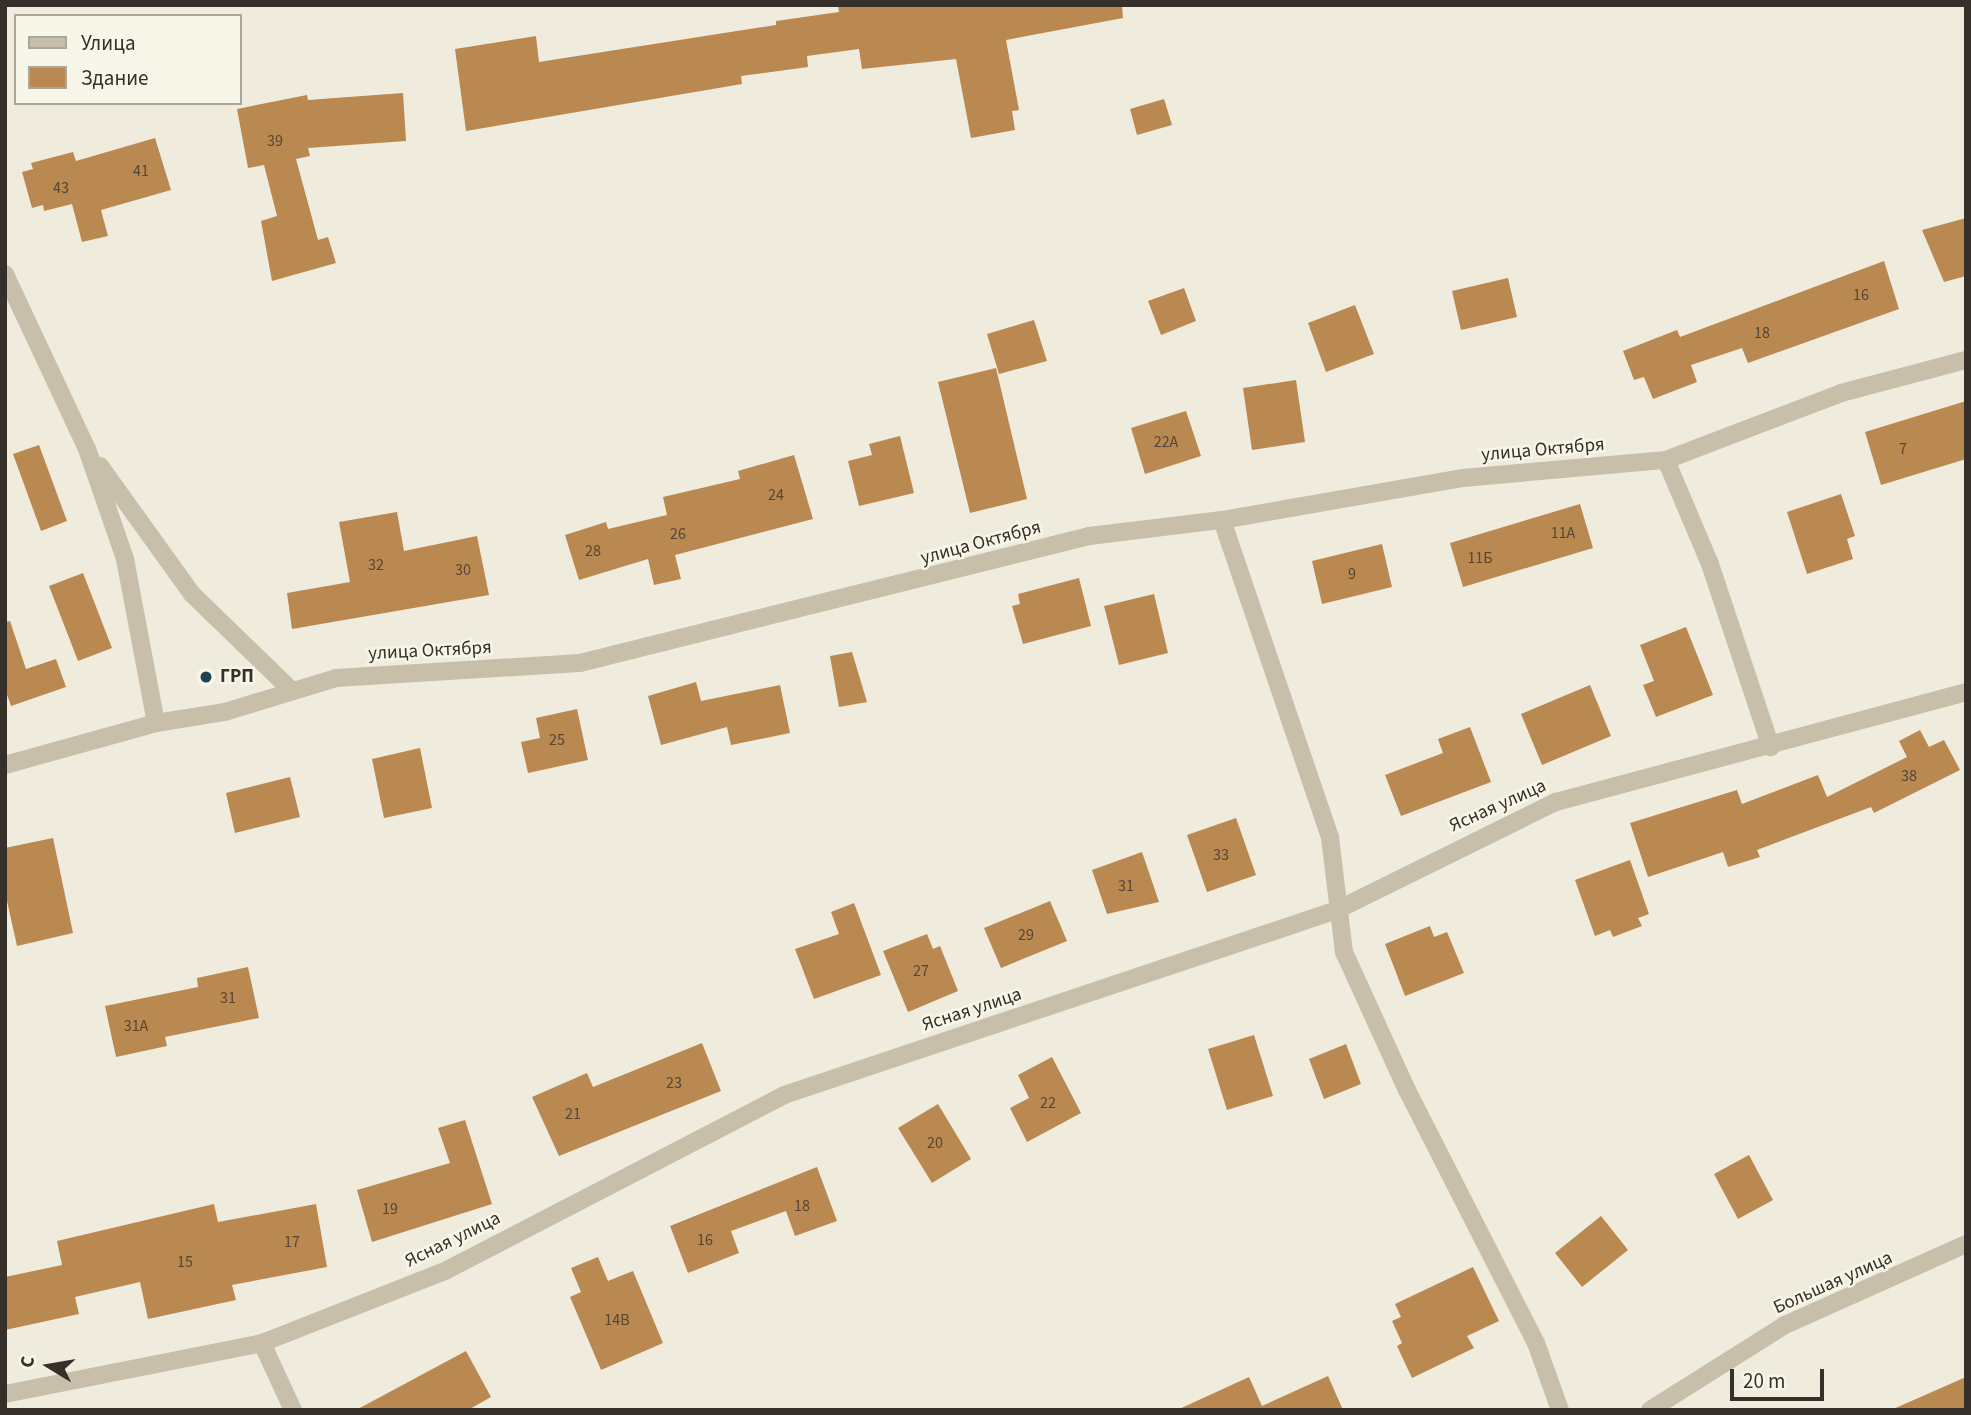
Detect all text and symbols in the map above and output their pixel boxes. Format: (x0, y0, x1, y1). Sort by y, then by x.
legend (14, 14, 242, 105)
text: Улица (81, 28, 136, 58)
text: Здание (81, 63, 149, 93)
house number: 39 (267, 131, 283, 151)
house number: 41 (133, 161, 149, 181)
house number: 43 (53, 178, 69, 198)
house number: 16 (1853, 285, 1869, 305)
house number: 18 (1754, 323, 1770, 343)
house number: 22А (1154, 432, 1178, 452)
street label: улица Октября (1480, 433, 1606, 467)
house number: 7 (1899, 439, 1907, 459)
house number: 24 (768, 485, 784, 505)
street label: улица Октября (918, 516, 1044, 570)
house number: 11А (1551, 523, 1575, 543)
house number: 26 (670, 524, 686, 544)
house number: 28 (585, 541, 601, 561)
house number: 11Б (1467, 548, 1493, 568)
house number: 32 (368, 555, 384, 575)
house number: 30 (455, 560, 471, 580)
house number: 9 (1348, 564, 1356, 584)
street label: улица Октября (368, 636, 492, 666)
place label: ГРП (220, 666, 254, 688)
marker: ГРП (198, 669, 214, 685)
house number: 25 (549, 730, 565, 750)
house number: 38 (1901, 766, 1917, 786)
street label: Ясная улица (1446, 775, 1550, 837)
house number: 33 (1213, 845, 1229, 865)
house number: 31 (1118, 876, 1134, 896)
house number: 29 (1018, 925, 1034, 945)
house number: 27 (913, 961, 929, 981)
street label: Ясная улица (919, 983, 1025, 1037)
house number: 31 (220, 988, 236, 1008)
house number: 31А (124, 1016, 148, 1036)
house number: 23 (666, 1073, 682, 1093)
house number: 22 (1040, 1093, 1056, 1113)
house number: 21 (565, 1104, 581, 1124)
house number: 20 (927, 1133, 943, 1153)
house number: 18 (794, 1196, 810, 1216)
house number: 19 (382, 1199, 398, 1219)
street label: Ясная улица (402, 1207, 504, 1273)
house number: 16 (697, 1230, 713, 1250)
house number: 17 (284, 1232, 300, 1252)
street label: Большая улица (1770, 1247, 1896, 1319)
house number: 15 (177, 1252, 193, 1272)
house number: 14В (604, 1310, 630, 1330)
north arrow (14, 1331, 84, 1401)
text: С (14, 1354, 42, 1370)
scale bar (1733, 1356, 1828, 1400)
text: 20 m (1743, 1366, 1785, 1396)

